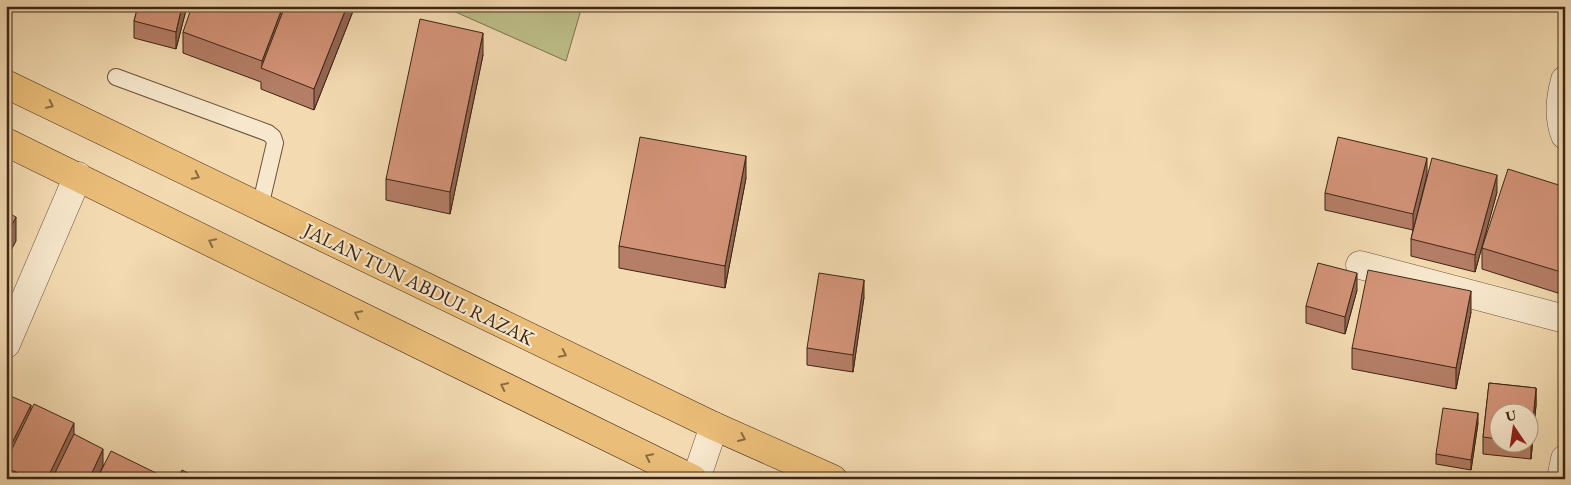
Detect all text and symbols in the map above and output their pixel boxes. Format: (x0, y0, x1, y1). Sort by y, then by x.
one-way arrow (45, 99, 54, 110)
one-way arrow (191, 170, 200, 181)
street label: JALAN TUN ABDUL RAZAK (298, 216, 539, 351)
one-way arrow (208, 238, 217, 248)
one-way arrow (354, 310, 363, 320)
one-way arrow (558, 347, 567, 358)
one-way arrow (500, 382, 509, 392)
north arrow (1488, 402, 1538, 452)
text: U (1504, 405, 1519, 425)
one-way arrow (737, 432, 746, 443)
one-way arrow (646, 454, 655, 464)

